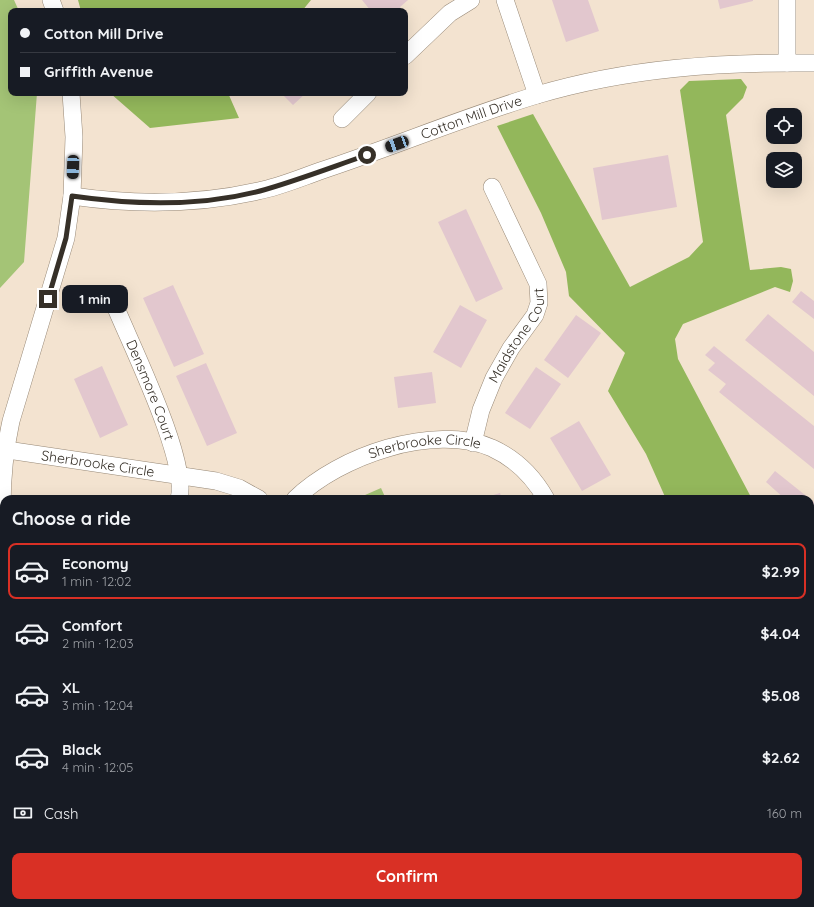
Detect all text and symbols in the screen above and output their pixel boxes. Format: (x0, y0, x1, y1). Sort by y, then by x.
text: Cotton Mill Drive (44, 24, 164, 43)
text: Griffith Avenue (44, 62, 153, 81)
street label: Cotton Mill Drive (418, 91, 524, 143)
map controls (766, 108, 802, 188)
button: locate (766, 108, 802, 144)
car (384, 134, 410, 154)
route start (358, 146, 376, 164)
button: layers (766, 152, 802, 188)
car (67, 155, 79, 179)
callout: 1 min (62, 285, 128, 313)
street label: Maidstone Court (484, 287, 548, 386)
route end (39, 290, 57, 308)
text: 1 min (79, 291, 111, 307)
street label: Densmore Court (122, 337, 179, 443)
street label: Sherbrooke Circle (366, 430, 483, 463)
street label: Sherbrooke Circle (40, 446, 156, 481)
text: Choose a ride (12, 507, 131, 530)
icon: car (14, 553, 50, 589)
text: Economy (62, 554, 129, 573)
text: $2.99 (762, 562, 800, 581)
text: 1 min · 12:02 (62, 573, 132, 589)
icon: car (14, 615, 50, 651)
text: Comfort (62, 616, 123, 635)
text: $4.04 (760, 624, 800, 643)
text: 2 min · 12:03 (62, 635, 134, 651)
icon: car (14, 677, 50, 713)
text: XL (62, 678, 80, 697)
text: $5.08 (762, 686, 800, 705)
text: 3 min · 12:04 (62, 697, 133, 713)
icon: car (14, 739, 50, 775)
text: Black (62, 740, 102, 759)
text: $2.62 (762, 748, 800, 767)
text: 4 min · 12:05 (62, 759, 133, 775)
icon: cash (12, 802, 34, 824)
text: Cash (44, 804, 78, 823)
text: 160 m (767, 805, 802, 821)
button: Confirm (12, 853, 802, 899)

